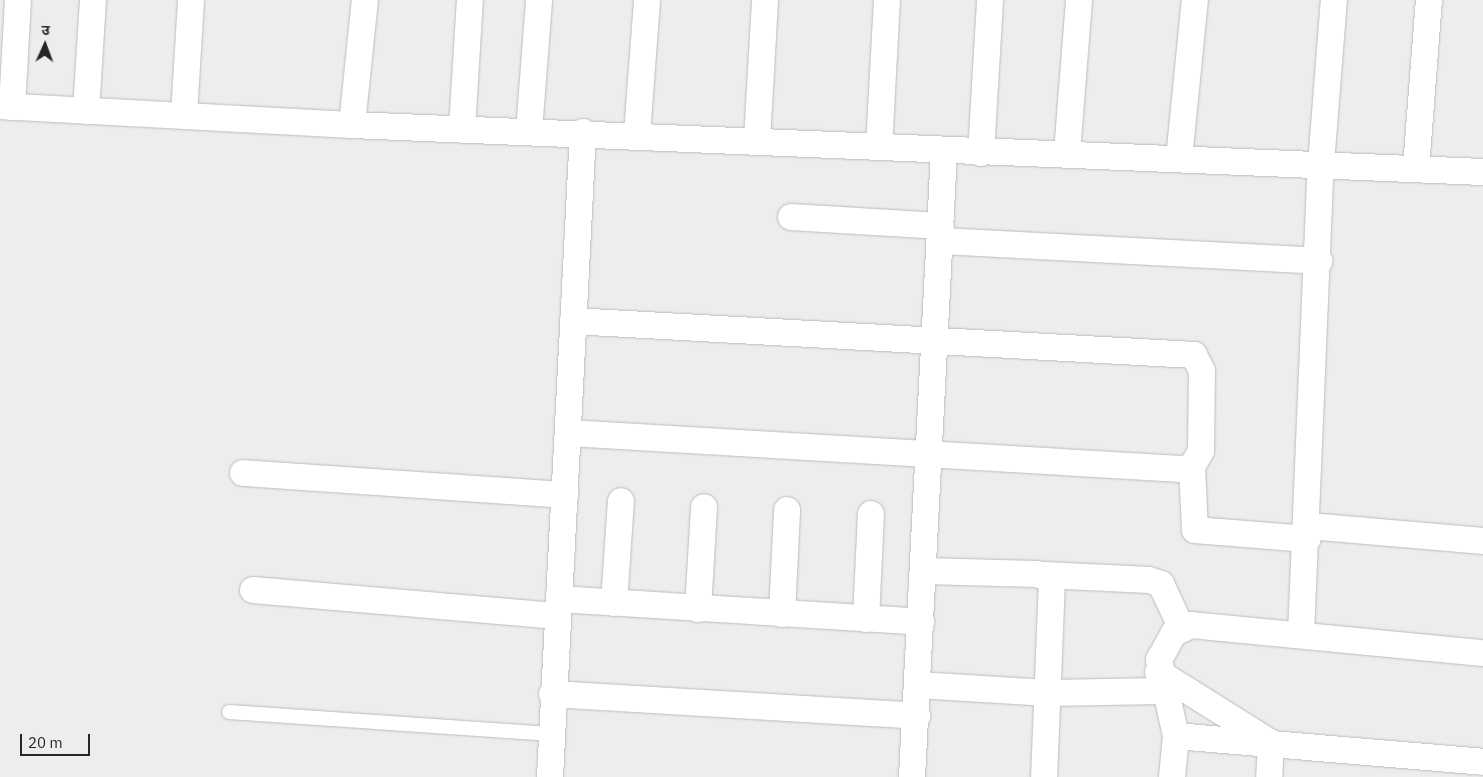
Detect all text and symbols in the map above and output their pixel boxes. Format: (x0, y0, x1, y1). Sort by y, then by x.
north arrow (20, 20, 70, 70)
text: उ (41, 21, 50, 39)
scale bar (22, 724, 92, 756)
text: 20 m (28, 733, 63, 752)

